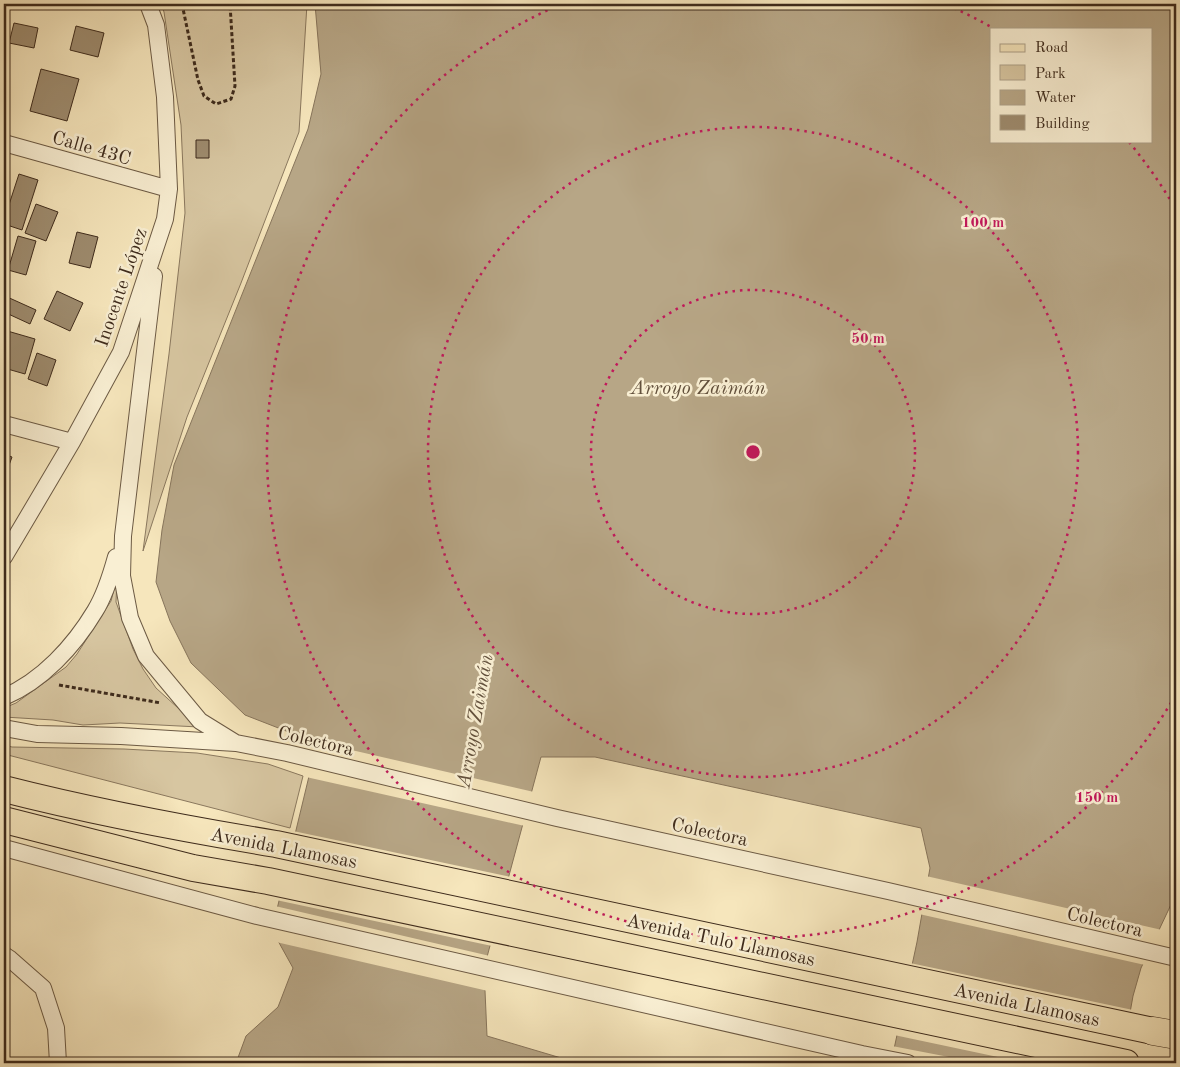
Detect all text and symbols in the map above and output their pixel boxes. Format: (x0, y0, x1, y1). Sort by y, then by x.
legend (990, 28, 1152, 142)
text: Road (1035, 41, 1069, 56)
text: Park (1035, 67, 1066, 82)
text: Water (1035, 91, 1076, 106)
text: Building (1035, 117, 1090, 132)
street label: Calle 43C (50, 129, 133, 170)
text: 100 m (962, 216, 1004, 231)
street label: Inocente López (93, 226, 152, 350)
text: 50 m (851, 332, 885, 347)
water label: Arroyo Zaimán (629, 379, 766, 399)
centre of rings (744, 443, 762, 461)
water label: Arroyo Zaimán (454, 653, 498, 791)
street label: Colectora (276, 724, 356, 761)
text: 150 m (1076, 791, 1118, 806)
street label: Colectora (670, 816, 750, 851)
street label: Avenida Llamosas (209, 826, 358, 873)
street label: Colectora (1065, 905, 1145, 942)
street label: Avenida Tulo Llamosas (624, 912, 817, 971)
street label: Avenida Llamosas (952, 982, 1101, 1031)

